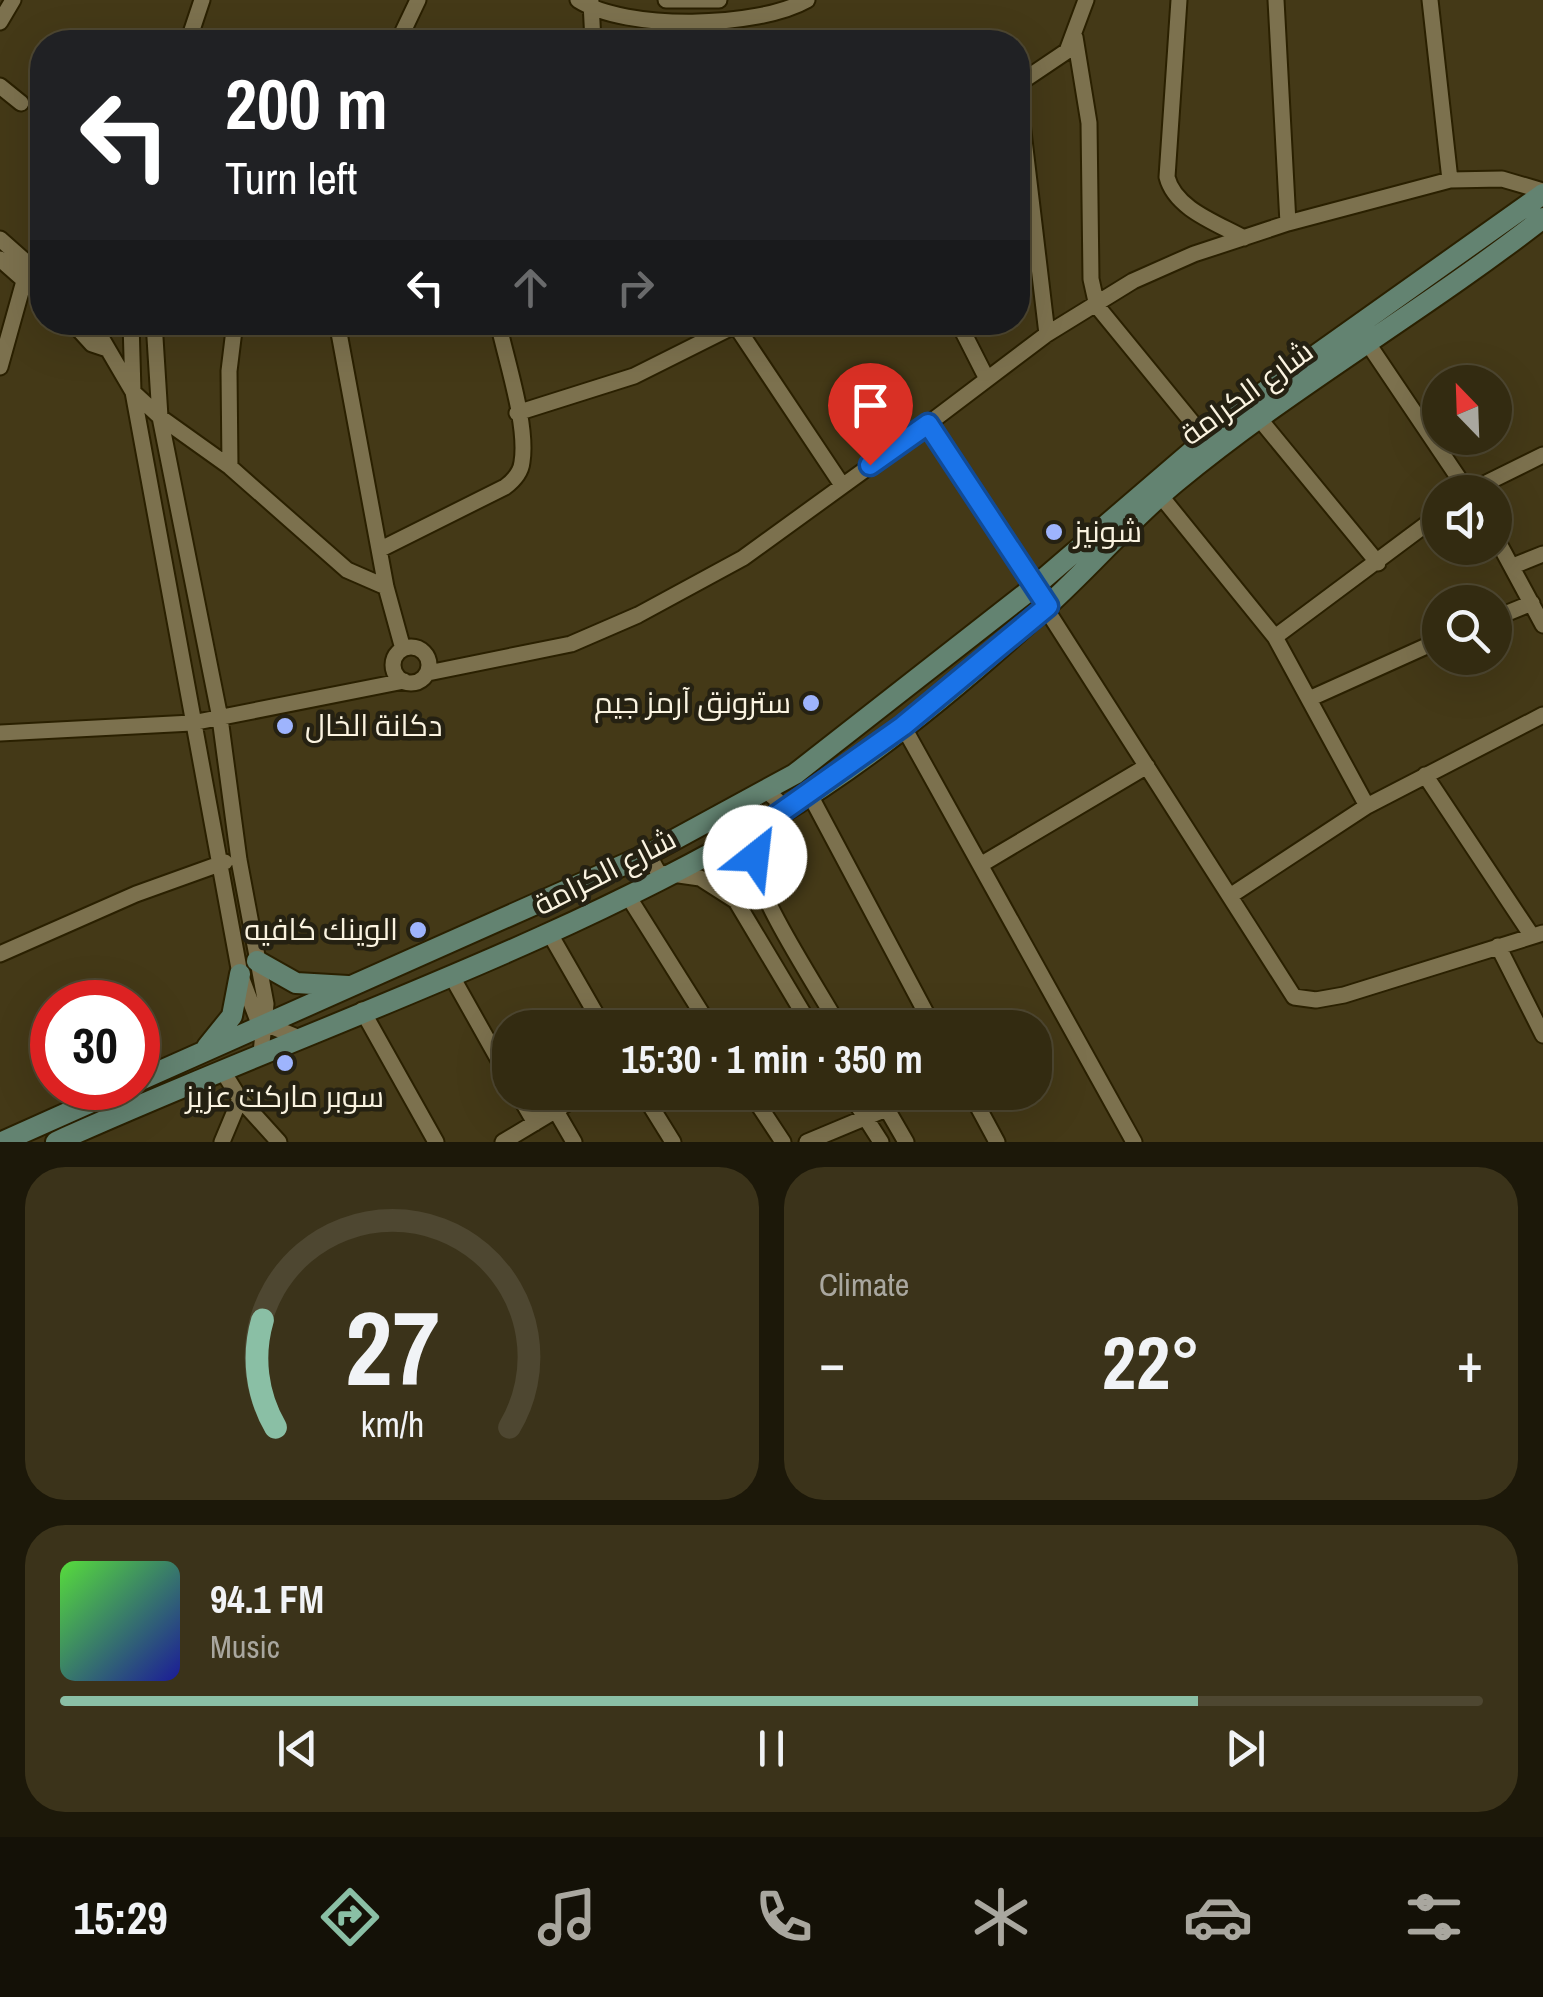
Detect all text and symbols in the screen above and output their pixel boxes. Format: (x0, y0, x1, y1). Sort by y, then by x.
text: 200 m (225, 57, 388, 151)
icon: left (60, 70, 190, 200)
text: Turn left (225, 147, 357, 208)
icon: left (398, 260, 453, 315)
icon: ahead (503, 260, 558, 315)
icon: right (608, 260, 663, 315)
street label: شارع الكرامة (1172, 331, 1321, 455)
pin (828, 363, 913, 466)
north arrow (1422, 365, 1512, 455)
map controls (1422, 365, 1512, 675)
icon: arrive (843, 378, 898, 433)
button: sound (1422, 475, 1512, 565)
place label: شونيز (1072, 511, 1142, 551)
marker: شونيز (1043, 521, 1065, 543)
button: search (1422, 585, 1512, 675)
place label: سترونق آرمز جيم (594, 682, 791, 723)
marker: سترونق آرمز جيم (800, 692, 822, 714)
place label: دكانة الخال (305, 705, 443, 745)
marker: دكانة الخال (274, 715, 296, 737)
position arrow (703, 805, 807, 909)
street label: شارع الكرامة (527, 818, 683, 925)
place label: الوينك كافيه (244, 909, 398, 949)
marker: الوينك كافيه (407, 919, 429, 941)
speed limit sign: 30 (30, 980, 160, 1110)
text: 15:30 · 1 min · 350 m (621, 1034, 923, 1085)
marker: سوبر ماركت عزيز (274, 1052, 296, 1074)
place label: سوبر ماركت عزيز (184, 1076, 384, 1116)
text: Climate (819, 1263, 909, 1306)
text: 27 (345, 1277, 439, 1417)
text: 22° (1102, 1311, 1200, 1412)
text: − (819, 1325, 845, 1399)
text: + (1457, 1325, 1483, 1399)
text: km/h (360, 1400, 424, 1448)
text: 94.1 FM (210, 1574, 324, 1625)
text: Music (210, 1625, 280, 1668)
icon: previous (270, 1721, 325, 1776)
icon: pause (744, 1721, 799, 1776)
icon: next (1218, 1721, 1273, 1776)
icon: directions (315, 1882, 385, 1952)
icon: music (532, 1882, 602, 1952)
icon: phone (749, 1882, 819, 1952)
icon: climate (966, 1882, 1036, 1952)
icon: car (1183, 1882, 1253, 1952)
icon: filters (1399, 1882, 1469, 1952)
text: 15:29 (73, 1887, 168, 1948)

